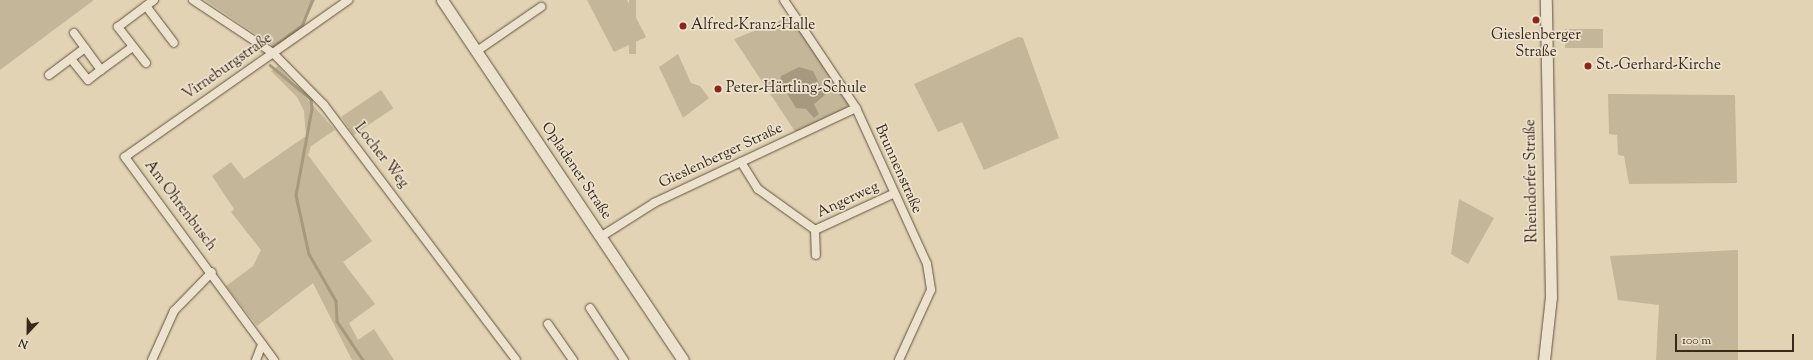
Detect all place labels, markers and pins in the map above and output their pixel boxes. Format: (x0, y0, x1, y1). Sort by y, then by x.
marker: Gieslenberger Straße (1531, 15, 1541, 25)
place label: Alfred-Kranz-Halle (691, 17, 815, 35)
marker: Alfred-Kranz-Halle (678, 21, 688, 31)
place label: Gieslenberger Straße (1491, 26, 1581, 61)
place label: St.-Gerhard-Kirche (1596, 57, 1721, 75)
marker: St.-Gerhard-Kirche (1583, 61, 1593, 71)
place label: Peter-Härtling-Schule (726, 80, 866, 98)
marker: Peter-Härtling-Schule (713, 84, 723, 94)

